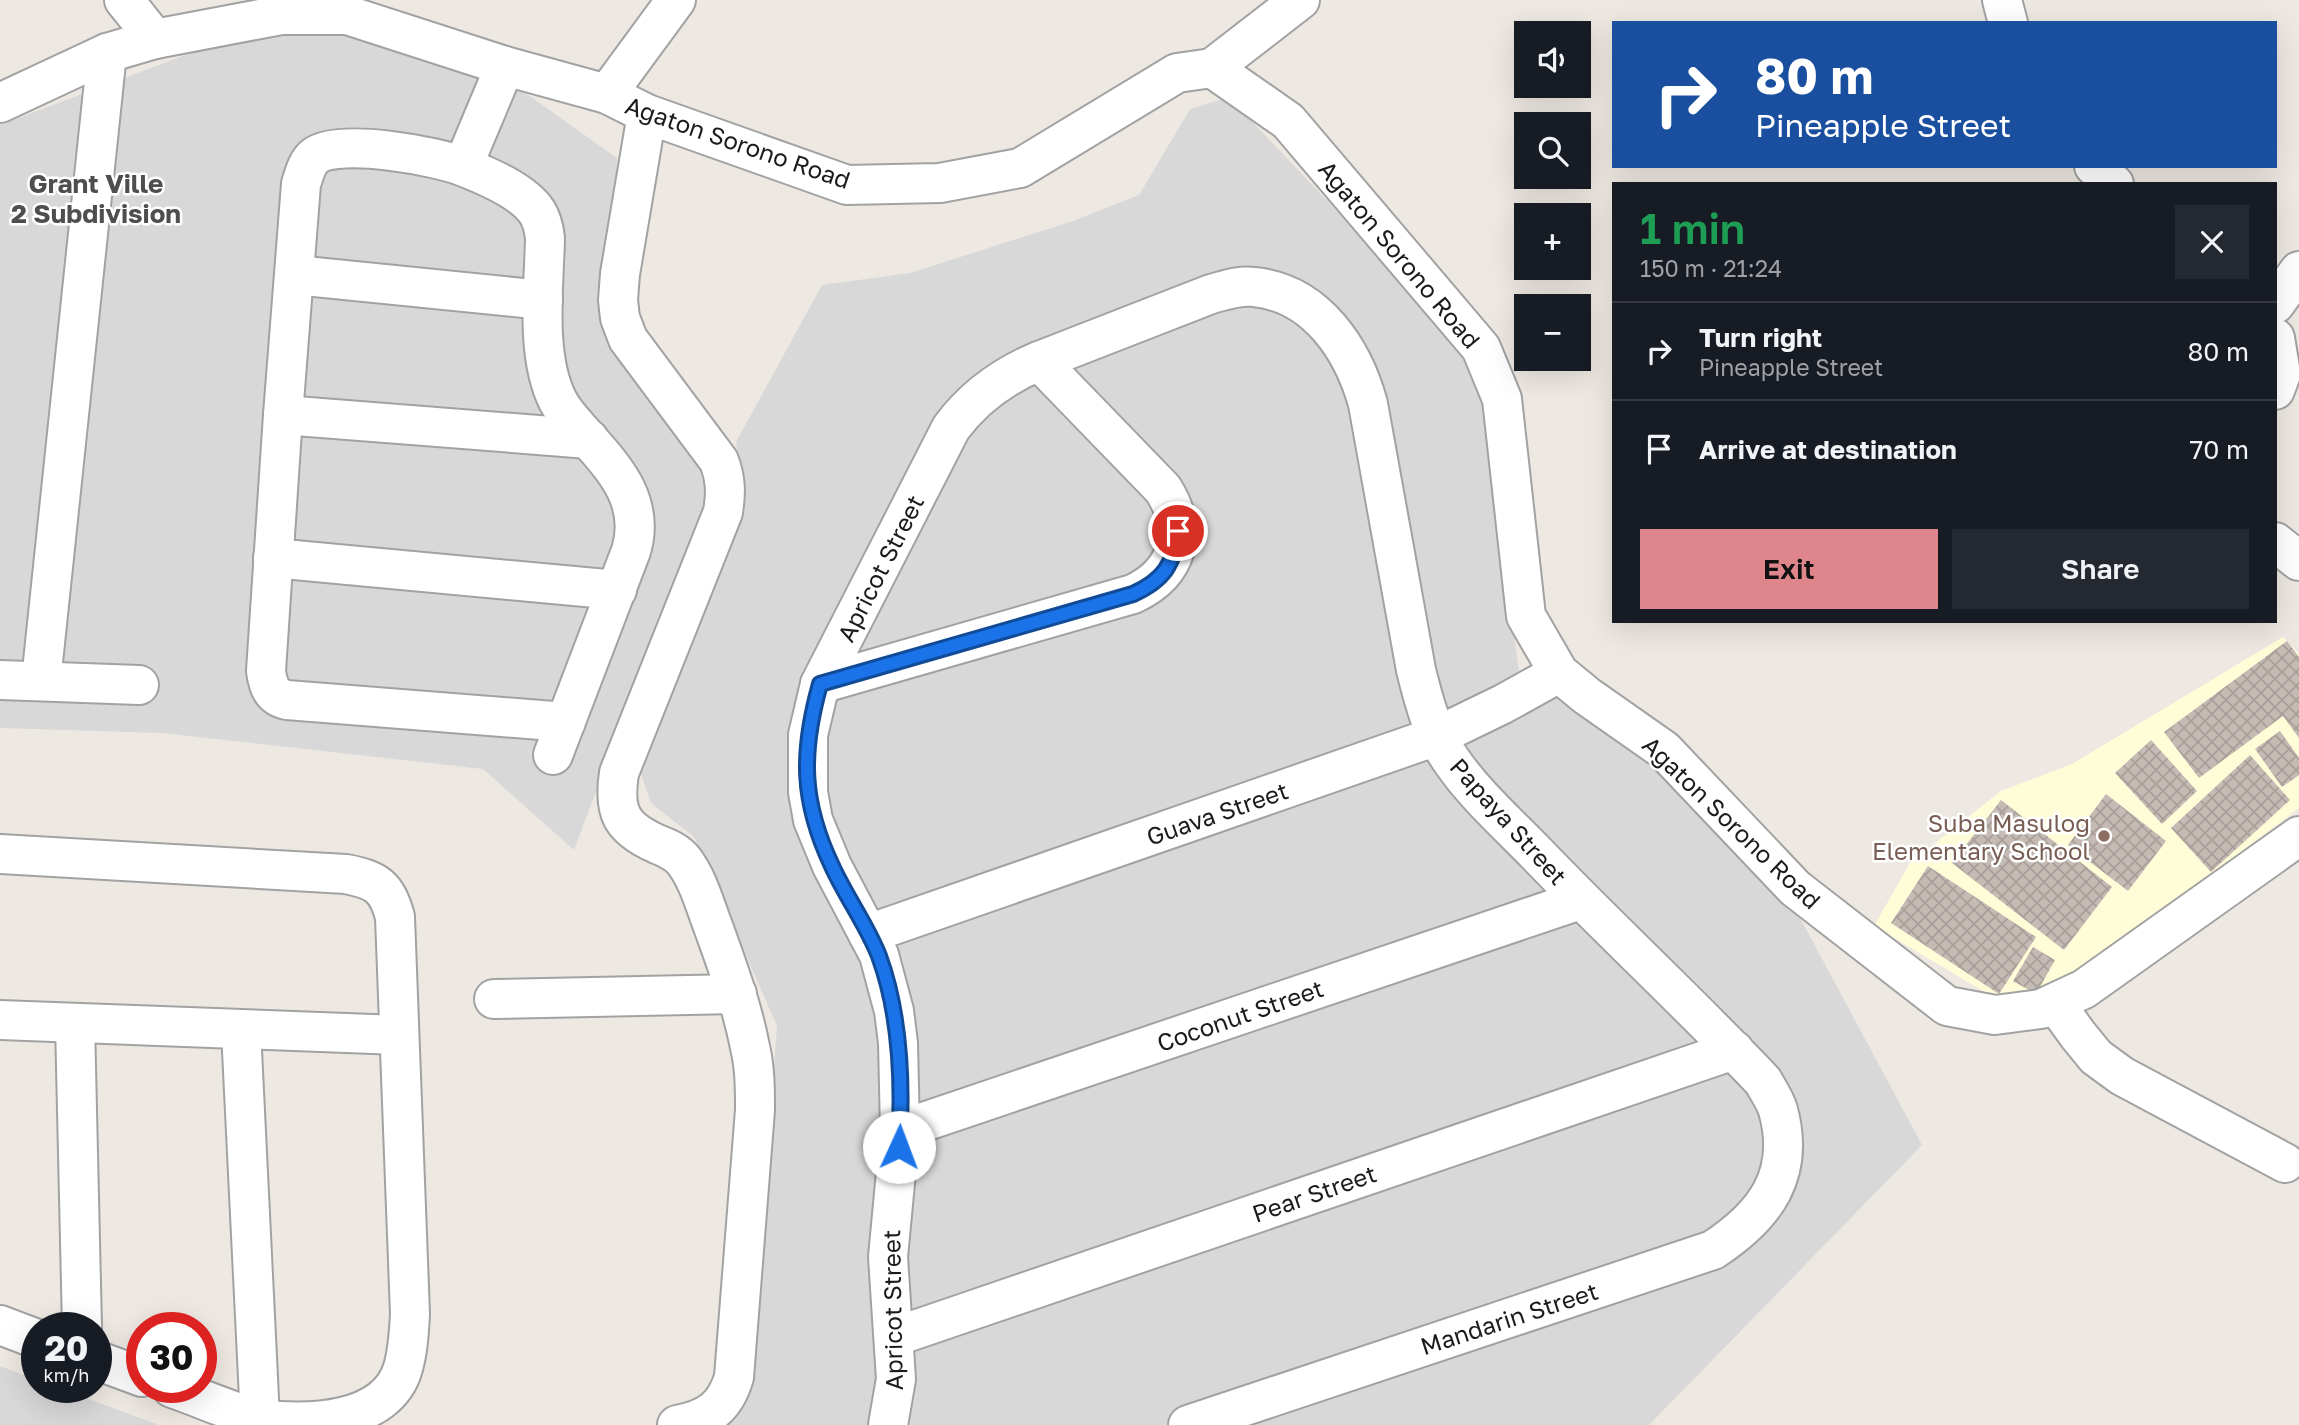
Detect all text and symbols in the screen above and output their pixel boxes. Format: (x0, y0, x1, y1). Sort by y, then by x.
map controls (1514, 21, 1591, 371)
button: sound (1514, 21, 1591, 98)
text: 80 m (1755, 46, 1873, 105)
icon: right (1640, 49, 1731, 140)
street label: Agaton Sorono Road (622, 90, 854, 194)
text: Pineapple Street (1755, 106, 2011, 144)
button: search (1514, 112, 1591, 189)
street label: Agaton Sorono Road (1313, 154, 1487, 354)
district label: Grant Ville 2 Subdivision (11, 168, 181, 229)
button: + (1514, 203, 1591, 280)
text: 1 min (1640, 203, 1745, 253)
button: close (2175, 205, 2249, 279)
text: 150 m · 21:24 (1640, 254, 1782, 282)
button: − (1514, 294, 1591, 371)
text: Turn right (1699, 322, 1822, 353)
icon: right (1640, 332, 1678, 370)
text: 80 m (2188, 336, 2249, 367)
text: Pineapple Street (1699, 353, 1883, 381)
icon: arrive (1640, 430, 1678, 468)
text: Arrive at destination (1699, 434, 1957, 465)
text: 70 m (2190, 434, 2249, 465)
street label: Apricot Street (831, 490, 929, 646)
pin (1148, 501, 1208, 561)
icon: arrive (1159, 512, 1197, 550)
button: Exit (1640, 529, 1938, 609)
button: Share (1952, 529, 2249, 609)
street label: Agaton Sorono Road (1637, 730, 1827, 914)
street label: Papaya Street (1445, 752, 1573, 890)
street label: Guava Street (1142, 775, 1292, 851)
place label: Suba Masulog Elementary School (1872, 808, 2090, 865)
marker: Suba Masulog Elementary School (2096, 828, 2112, 844)
street label: Coconut Street (1153, 973, 1327, 1057)
position arrow (862, 1110, 936, 1184)
street label: Pear Street (1248, 1158, 1380, 1228)
street label: Apricot Street (876, 1229, 908, 1391)
street label: Mandarin Street (1417, 1276, 1601, 1360)
speed limit sign: 30 (126, 1312, 217, 1403)
text: 20 (44, 1327, 89, 1369)
text: km/h (44, 1364, 89, 1386)

